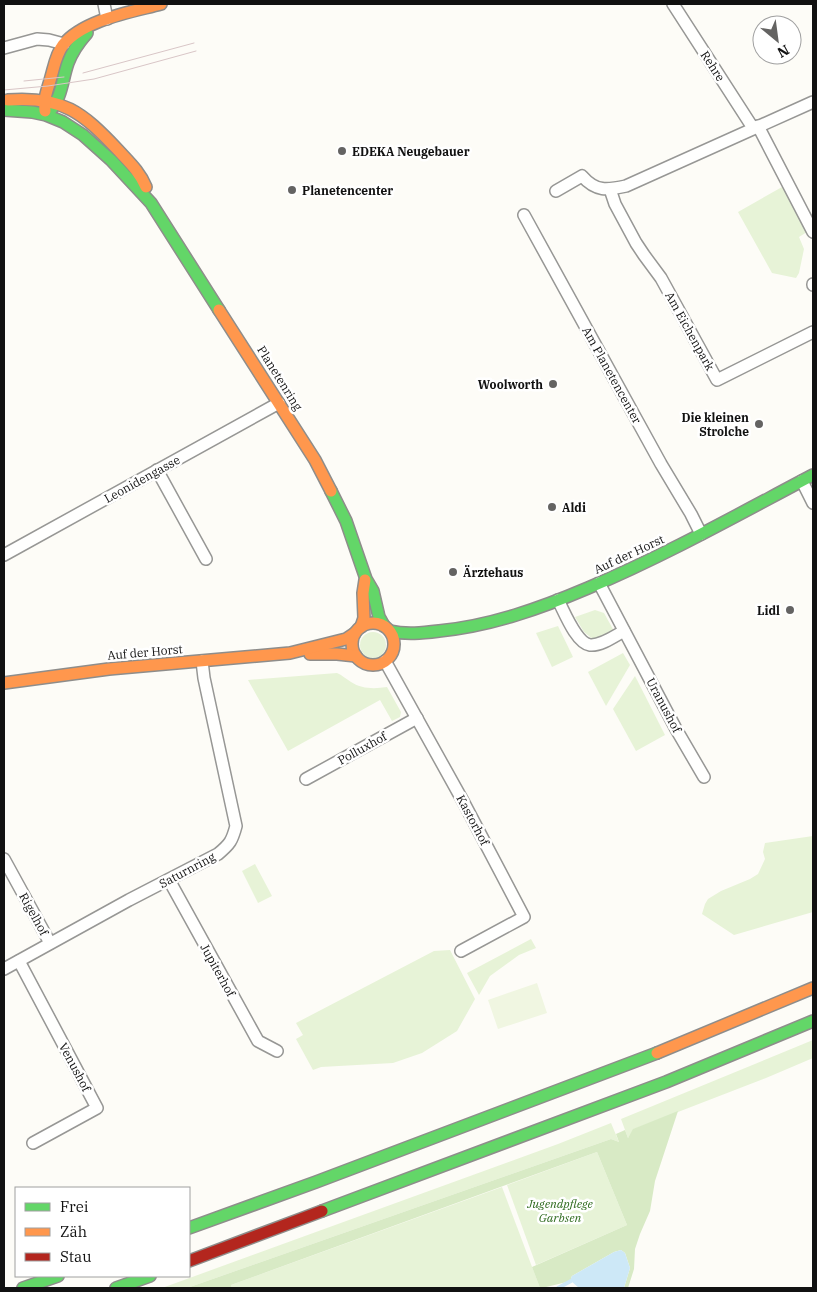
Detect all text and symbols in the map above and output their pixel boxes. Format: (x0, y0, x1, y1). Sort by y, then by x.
north arrow (752, 15, 802, 65)
text: N (774, 41, 793, 62)
street label: Rehre (698, 48, 728, 84)
place label: EDEKA Neugebauer (352, 144, 470, 159)
marker: EDEKA Neugebauer (336, 145, 348, 157)
place label: Planetencenter (302, 183, 393, 198)
marker: Planetencenter (286, 184, 298, 196)
street label: Am Eichenpark (662, 289, 718, 373)
street label: Am Planetencenter (579, 324, 645, 427)
street label: Planetenring (254, 343, 306, 413)
place label: Woolworth (478, 377, 543, 392)
marker: Woolworth (547, 378, 559, 390)
place label: Die kleinen Strolche (681, 410, 749, 439)
marker: Die kleinen Strolche (753, 418, 765, 430)
street label: Leonidengasse (102, 452, 182, 506)
place label: Aldi (562, 500, 586, 515)
marker: Aldi (546, 501, 558, 513)
street label: Auf der Horst (592, 531, 666, 577)
place label: Ärztehaus (463, 565, 523, 580)
marker: Ärztehaus (447, 566, 459, 578)
place label: Lidl (757, 603, 780, 618)
marker: Lidl (784, 604, 796, 616)
street label: Auf der Horst (107, 641, 183, 663)
street label: Uranushof (643, 675, 685, 736)
street label: Polluxhof (335, 728, 390, 768)
street label: Kastorhof (453, 792, 493, 849)
street label: Saturnring (156, 849, 218, 891)
street label: Rigelhof (16, 890, 52, 939)
street label: Jupiterhof (197, 941, 239, 1000)
street label: Venushof (56, 1040, 94, 1095)
legend (15, 1187, 190, 1277)
park label: Jugendpflege Garbsen (526, 1196, 594, 1225)
text: Frei (60, 1197, 89, 1216)
text: Zäh (60, 1222, 87, 1241)
text: Stau (60, 1247, 92, 1266)

